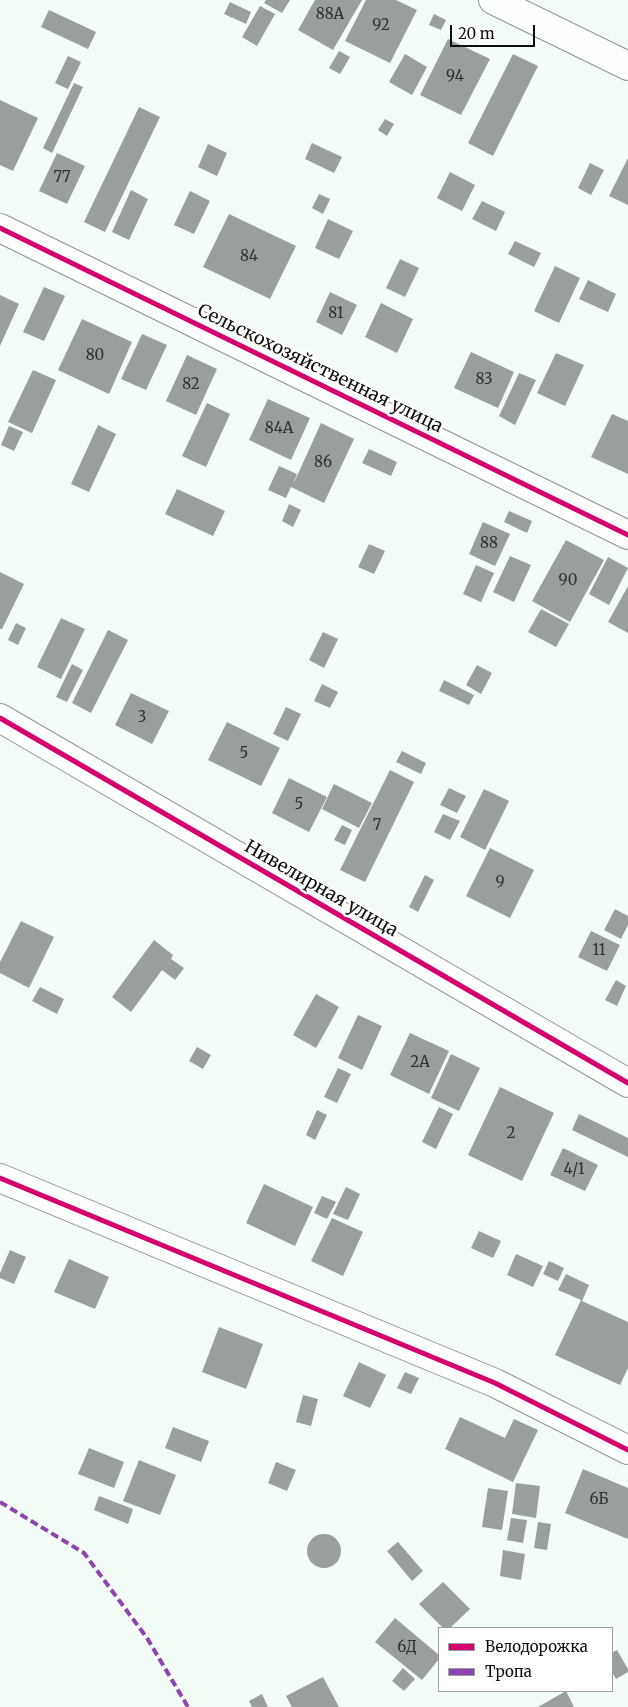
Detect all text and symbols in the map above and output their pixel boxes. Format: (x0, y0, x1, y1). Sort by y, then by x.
house number: 88А (316, 6, 344, 24)
scale bar (453, 15, 538, 47)
house number: 92 (372, 17, 390, 35)
text: 20 m (458, 24, 495, 43)
house number: 94 (446, 68, 464, 86)
house number: 77 (53, 169, 71, 187)
house number: 84 (240, 248, 258, 266)
street label: Сельскохозяйственная улица (194, 300, 446, 438)
house number: 81 (328, 305, 344, 323)
house number: 80 (86, 347, 104, 365)
house number: 83 (476, 371, 492, 389)
house number: 82 (182, 376, 200, 394)
house number: 84А (265, 420, 293, 438)
house number: 86 (314, 454, 332, 472)
house number: 88 (480, 535, 498, 553)
house number: 90 (559, 572, 577, 590)
house number: 3 (138, 709, 146, 727)
house number: 5 (240, 745, 248, 763)
house number: 5 (295, 796, 303, 814)
house number: 7 (373, 817, 381, 835)
street label: Нивелирная улица (240, 836, 402, 942)
house number: 9 (495, 874, 505, 892)
house number: 11 (592, 942, 606, 960)
house number: 2А (410, 1054, 430, 1072)
house number: 2 (507, 1125, 515, 1143)
house number: 4/1 (563, 1161, 585, 1179)
house number: 6Б (590, 1491, 608, 1509)
legend (438, 1627, 613, 1692)
text: Велодорожка (485, 1637, 588, 1656)
house number: 6Д (397, 1639, 417, 1657)
text: Тропа (485, 1662, 532, 1681)

